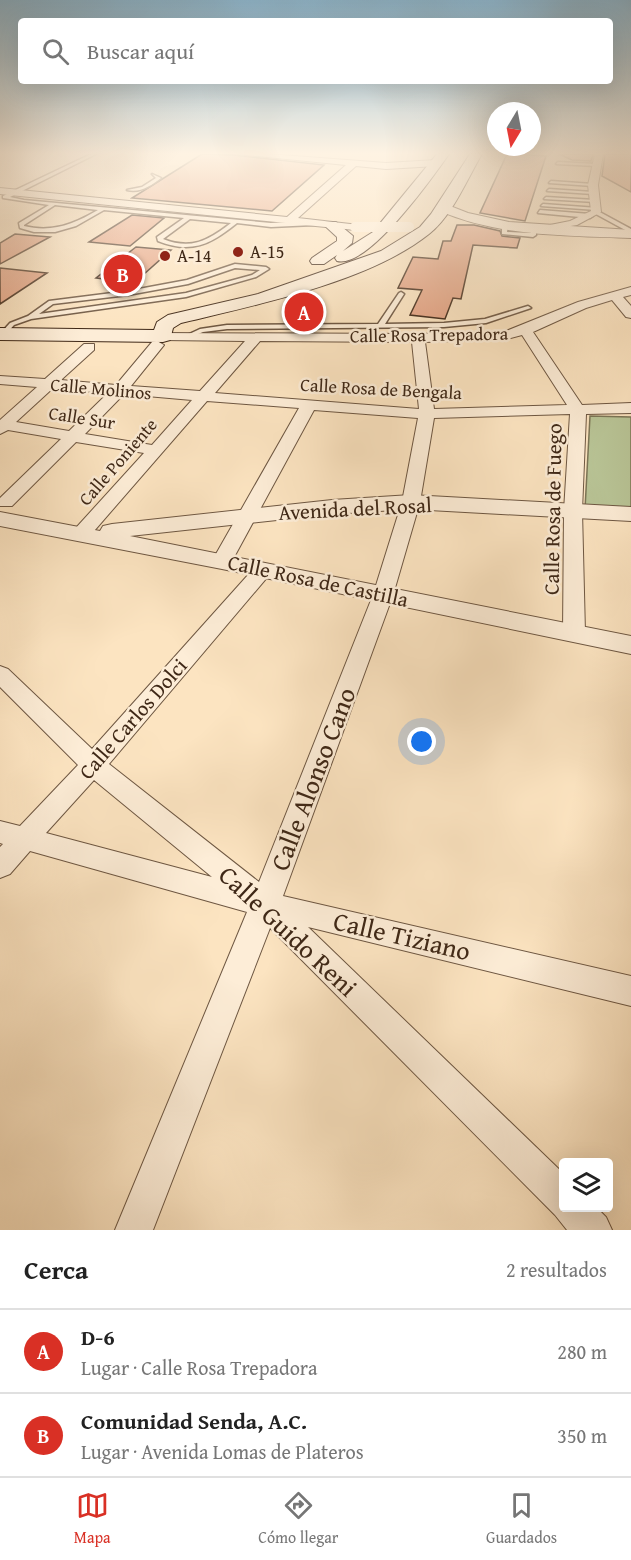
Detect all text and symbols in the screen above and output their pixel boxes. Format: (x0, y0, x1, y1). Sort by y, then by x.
search box (18, 18, 613, 84)
icon: search (39, 35, 72, 68)
text: Buscar aquí (87, 35, 194, 67)
north arrow (487, 102, 541, 156)
place label: A-15 (250, 238, 284, 265)
place label: A-14 (177, 242, 211, 269)
marker: A-15 (231, 245, 245, 259)
marker: A-14 (158, 249, 172, 263)
pin: B (104, 252, 142, 296)
pin: A (284, 290, 324, 334)
street label: Calle Rosa Trepadora (350, 320, 509, 349)
street label: Calle Molinos (49, 371, 153, 406)
street label: Calle Rosa de Bengala (300, 371, 463, 406)
street label: Calle Sur (47, 399, 118, 436)
street label: Calle Poniente (72, 412, 163, 511)
street label: Calle Rosa de Fuego (536, 423, 569, 595)
street label: Avenida del Rosal (278, 489, 433, 528)
street label: Calle Rosa de Castilla (225, 546, 411, 615)
street label: Calle Carlos Dolci (71, 651, 194, 786)
street label: Calle Alonso Cano (260, 682, 365, 876)
your location (407, 727, 436, 756)
street label: Calle Guido Reni (210, 856, 367, 1005)
street label: Calle Tiziano (330, 901, 475, 970)
map controls (559, 1158, 613, 1212)
button: layers (559, 1158, 613, 1212)
text: Cerca (24, 1250, 88, 1289)
text: 2 resultados (506, 1255, 607, 1284)
text: D-6 (81, 1321, 115, 1353)
text: A (37, 1337, 50, 1366)
text: 280 m (557, 1337, 607, 1366)
text: Lugar · Calle Rosa Trepadora (81, 1353, 317, 1382)
text: Comunidad Senda, A.C. (81, 1405, 307, 1437)
text: B (37, 1421, 50, 1450)
text: 350 m (557, 1421, 607, 1450)
text: Lugar · Avenida Lomas de Plateros (81, 1437, 364, 1466)
tab: Mapa (74, 1489, 111, 1549)
tab: Cómo llegar (258, 1489, 338, 1549)
tab: Guardados (486, 1489, 557, 1549)

